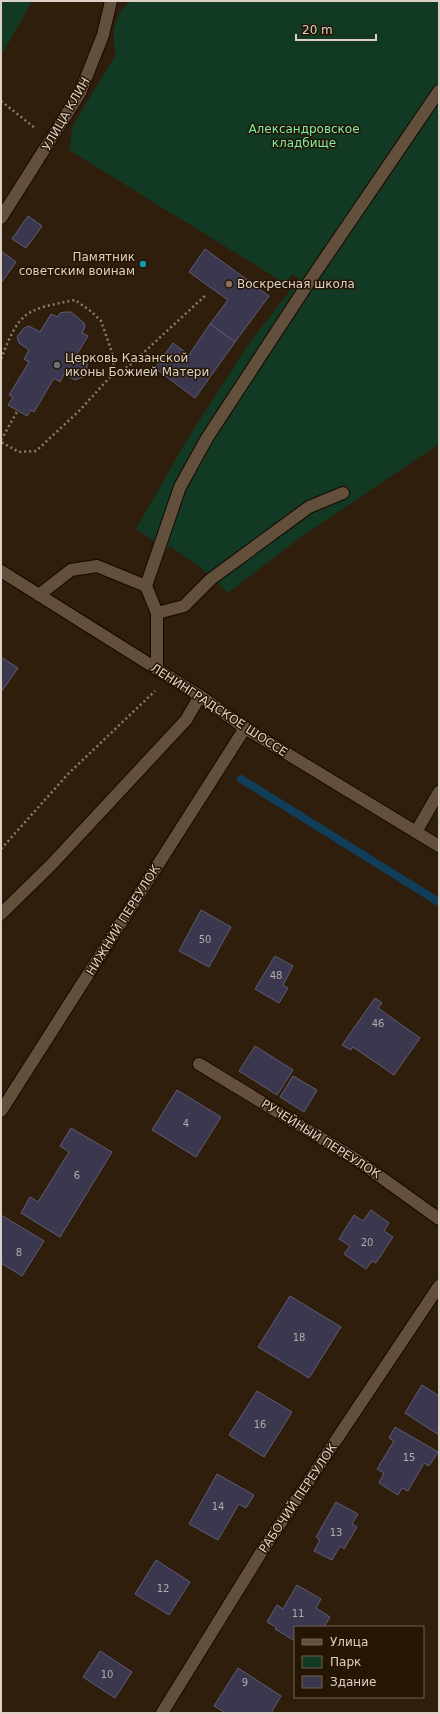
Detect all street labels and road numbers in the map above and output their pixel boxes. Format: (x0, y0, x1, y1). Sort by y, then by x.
street label: УЛИЦА КЛИН (39, 75, 93, 153)
street label: ЛЕНИНГРАДСКОЕ ШОССЕ (148, 661, 290, 759)
street label: НИЖНИЙ ПЕРЕУЛОК (82, 861, 163, 978)
street label: РУЧЕЙНЫЙ ПЕРЕУЛОК (259, 1096, 384, 1182)
street label: РАБОЧИЙ ПЕРЕУЛОК (255, 1440, 340, 1555)

